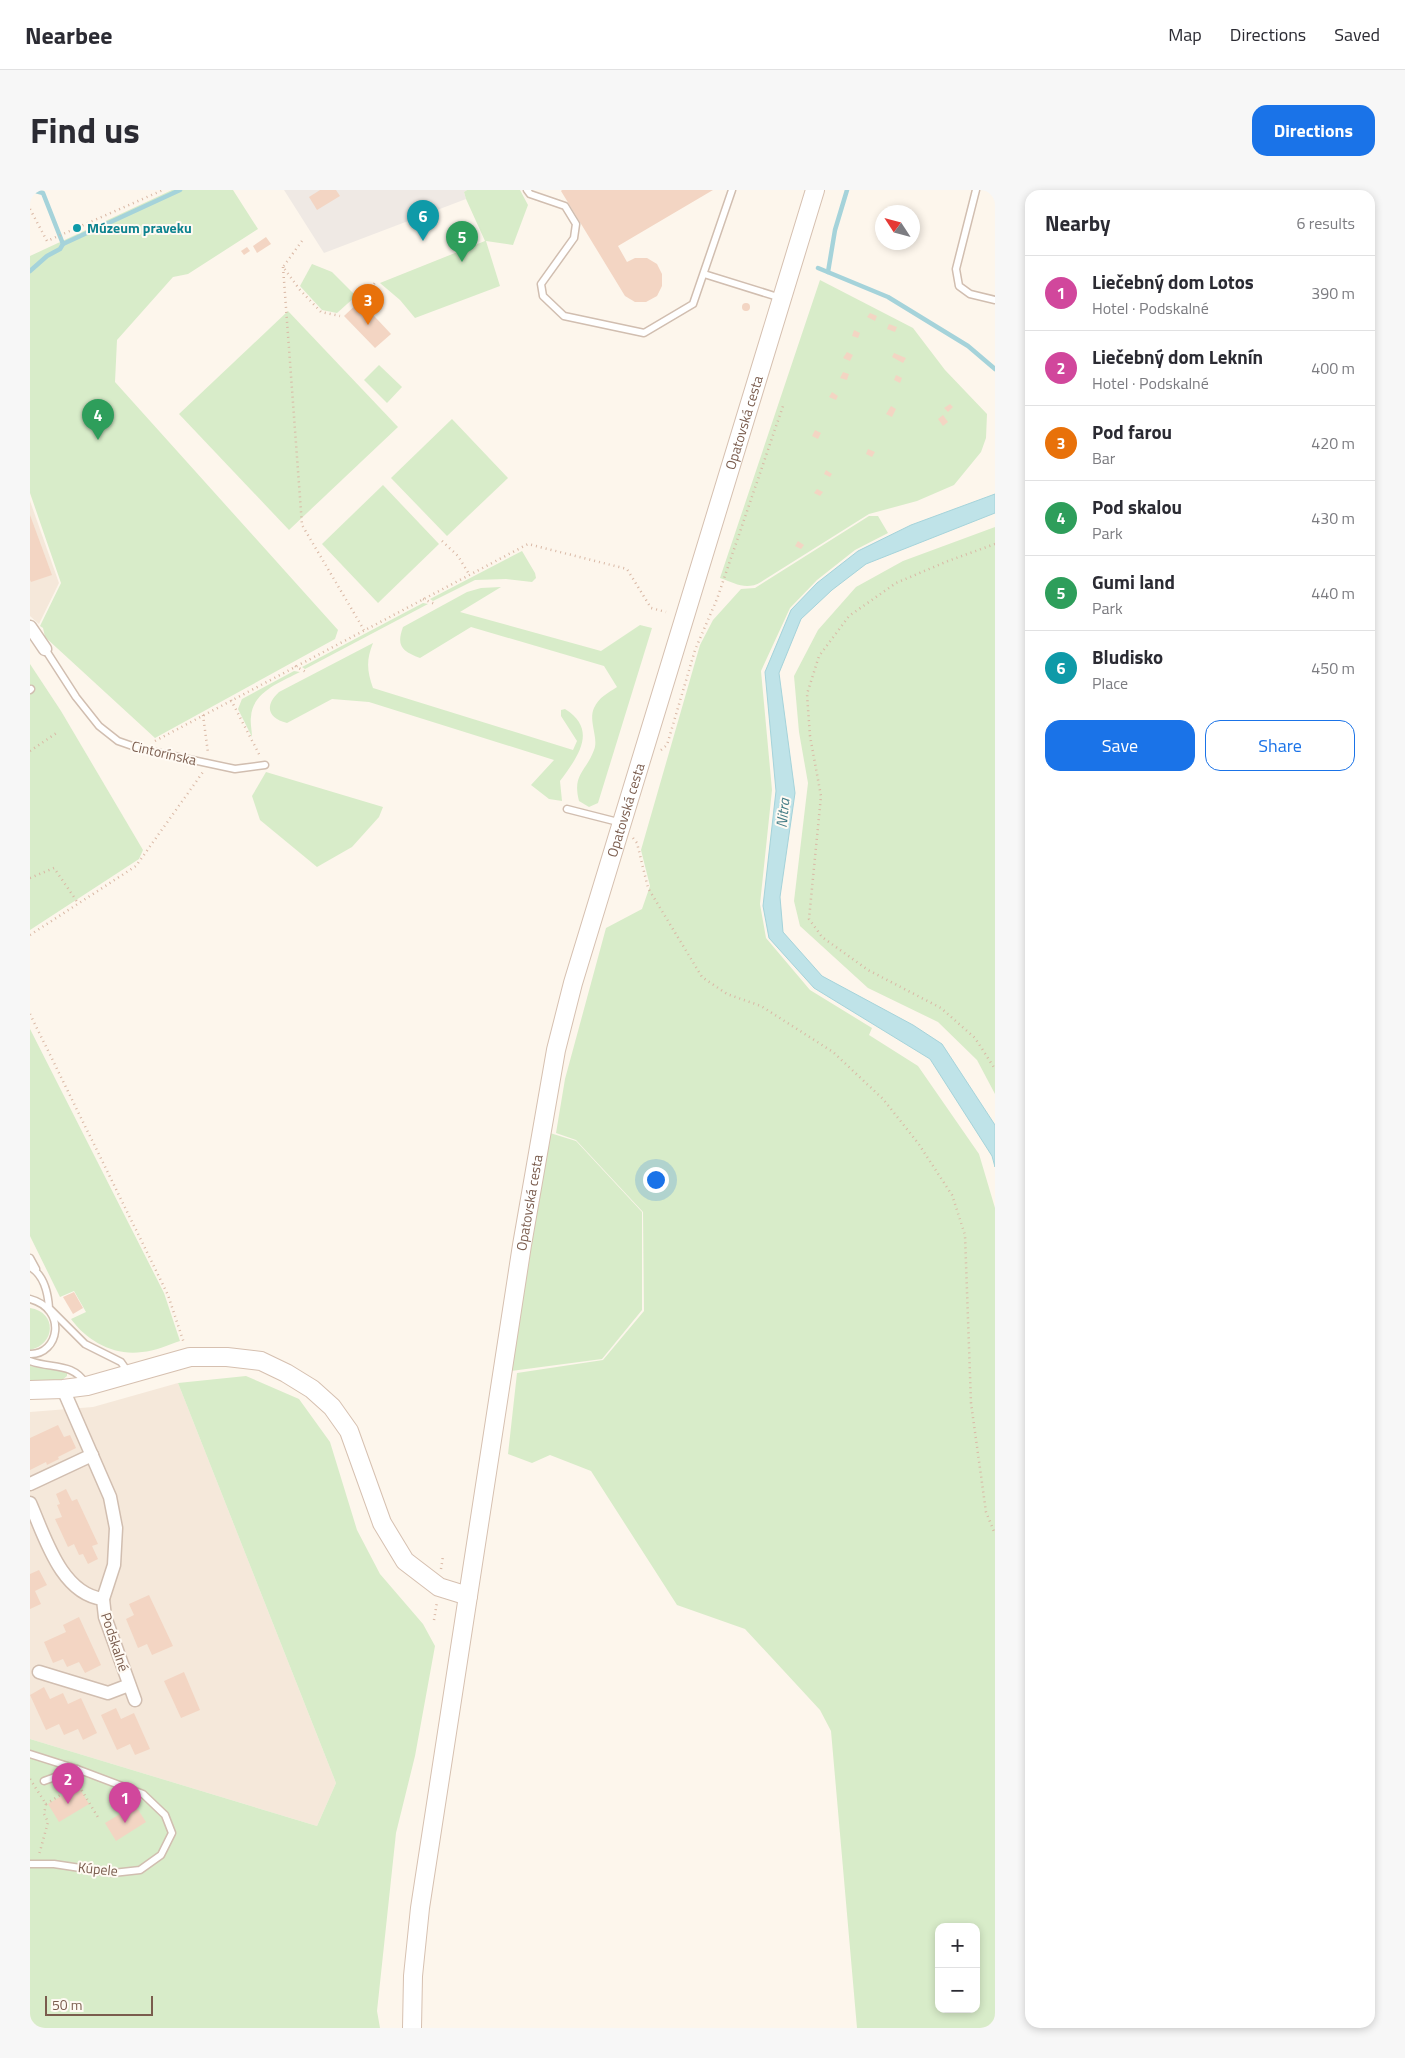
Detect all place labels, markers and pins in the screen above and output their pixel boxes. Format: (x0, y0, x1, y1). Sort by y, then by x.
pin: 6 (407, 200, 439, 241)
place label: Múzeum praveku (87, 217, 192, 238)
pin: 5 (446, 221, 478, 262)
marker: Múzeum praveku (71, 222, 83, 234)
pin: 3 (352, 284, 384, 325)
pin: 4 (82, 399, 114, 440)
pin: 2 (52, 1763, 84, 1804)
pin: 1 (109, 1782, 141, 1823)

